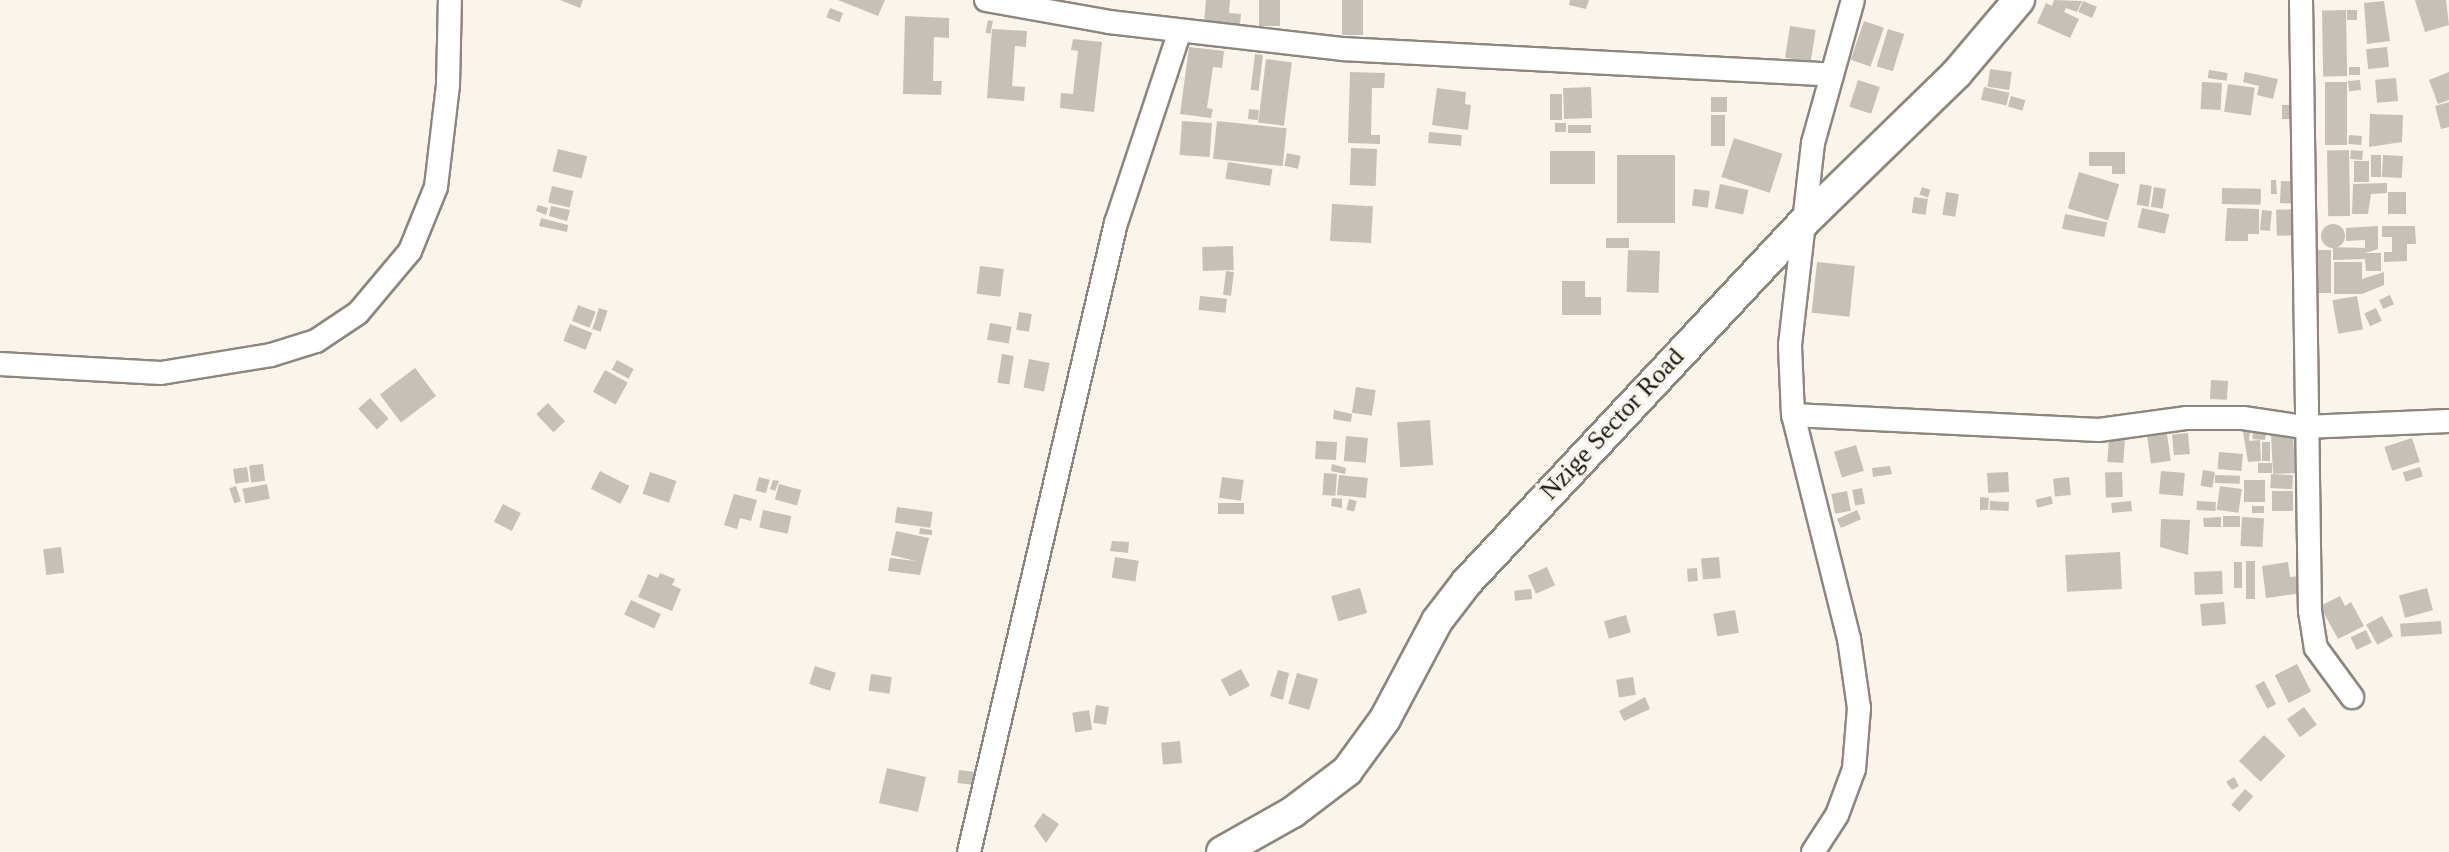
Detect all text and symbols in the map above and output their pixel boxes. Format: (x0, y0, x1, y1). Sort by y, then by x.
street label: Nzige Sector Road (1534, 342, 1690, 506)

